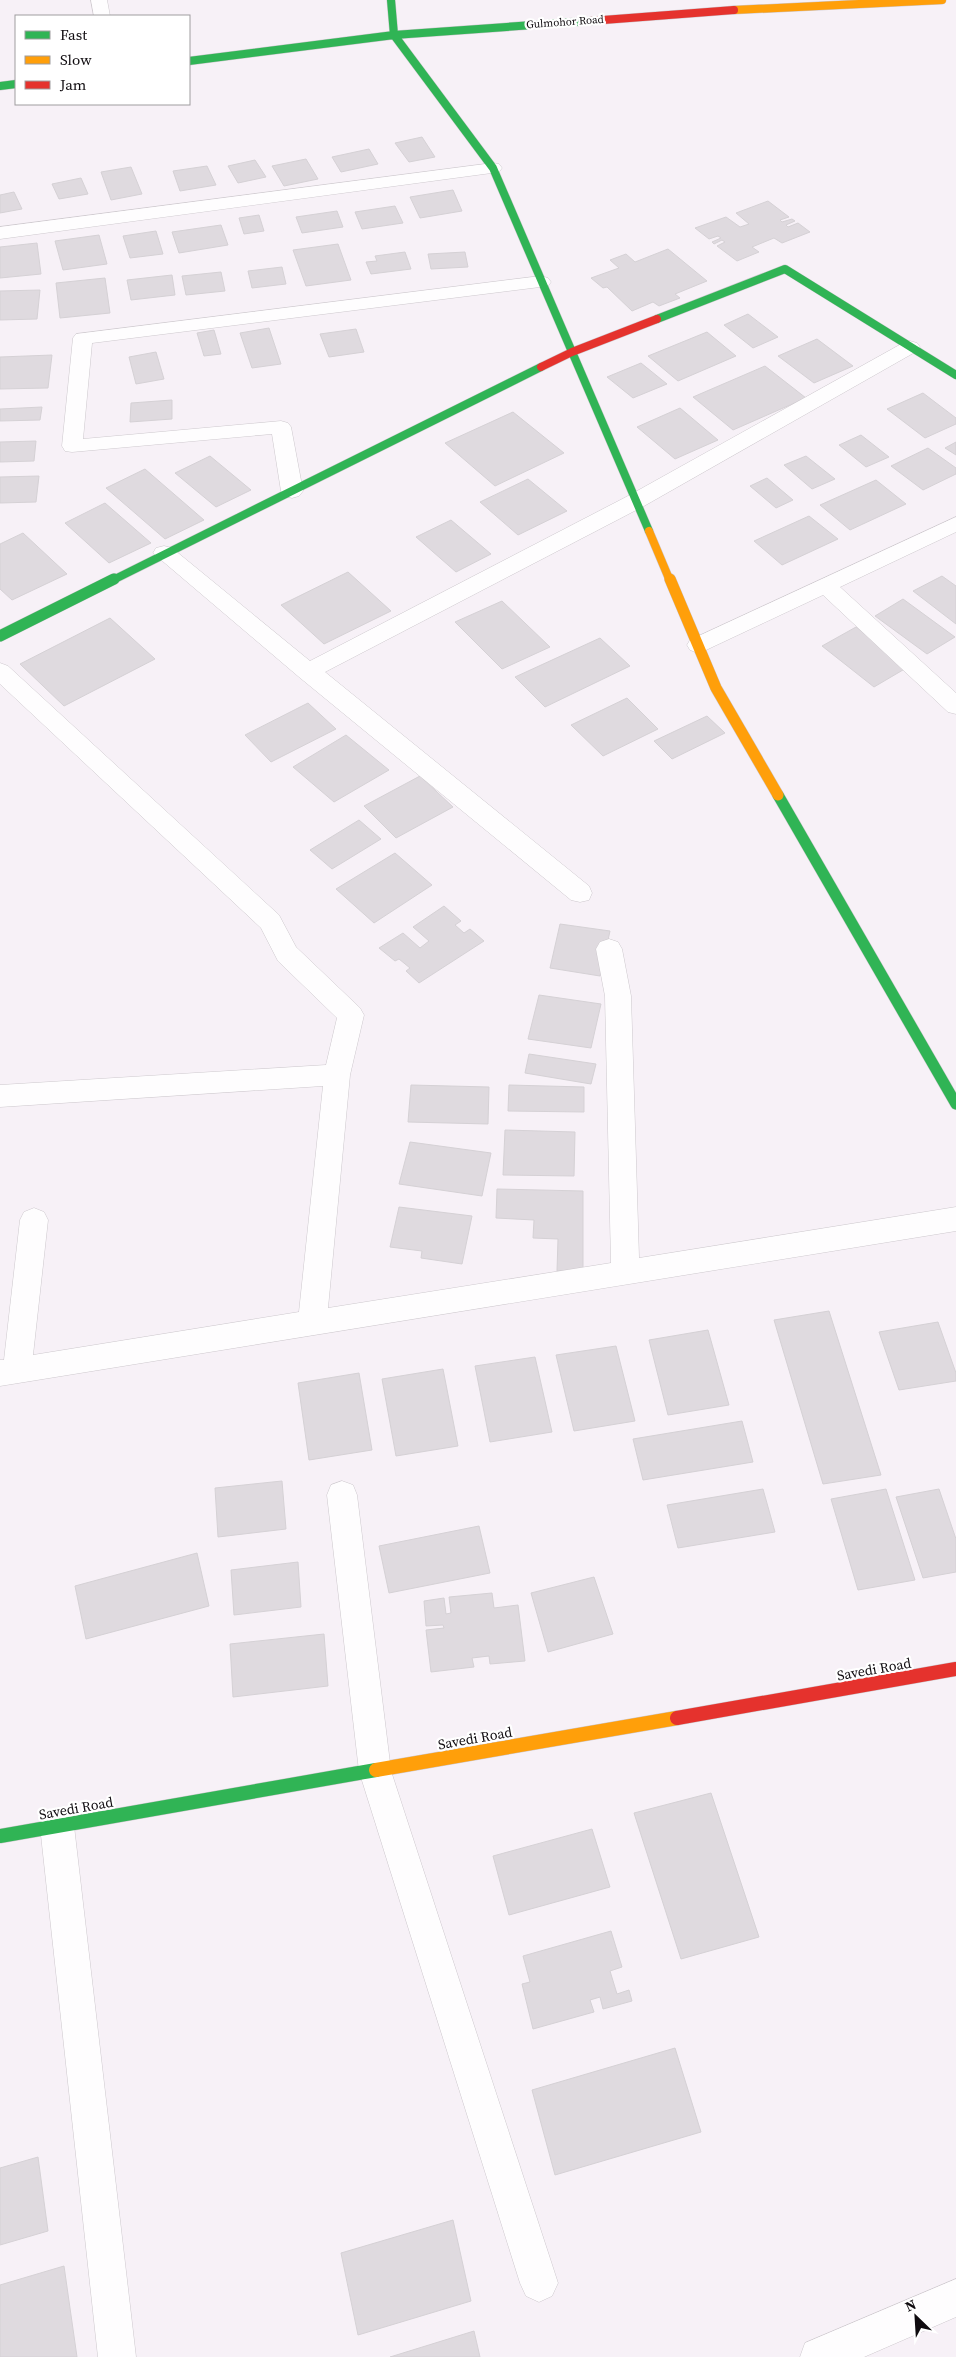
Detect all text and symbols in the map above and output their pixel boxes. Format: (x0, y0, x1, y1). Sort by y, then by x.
street label: Gulmohor Road (526, 12, 605, 32)
legend (15, 15, 190, 105)
text: Fast (60, 24, 87, 45)
text: Slow (60, 49, 92, 70)
text: Jam (59, 74, 87, 95)
street label: Savedi Road (835, 1653, 913, 1685)
street label: Savedi Road (436, 1722, 514, 1754)
street label: Savedi Road (37, 1792, 115, 1824)
north arrow (891, 2292, 941, 2342)
text: N (902, 2294, 919, 2316)

